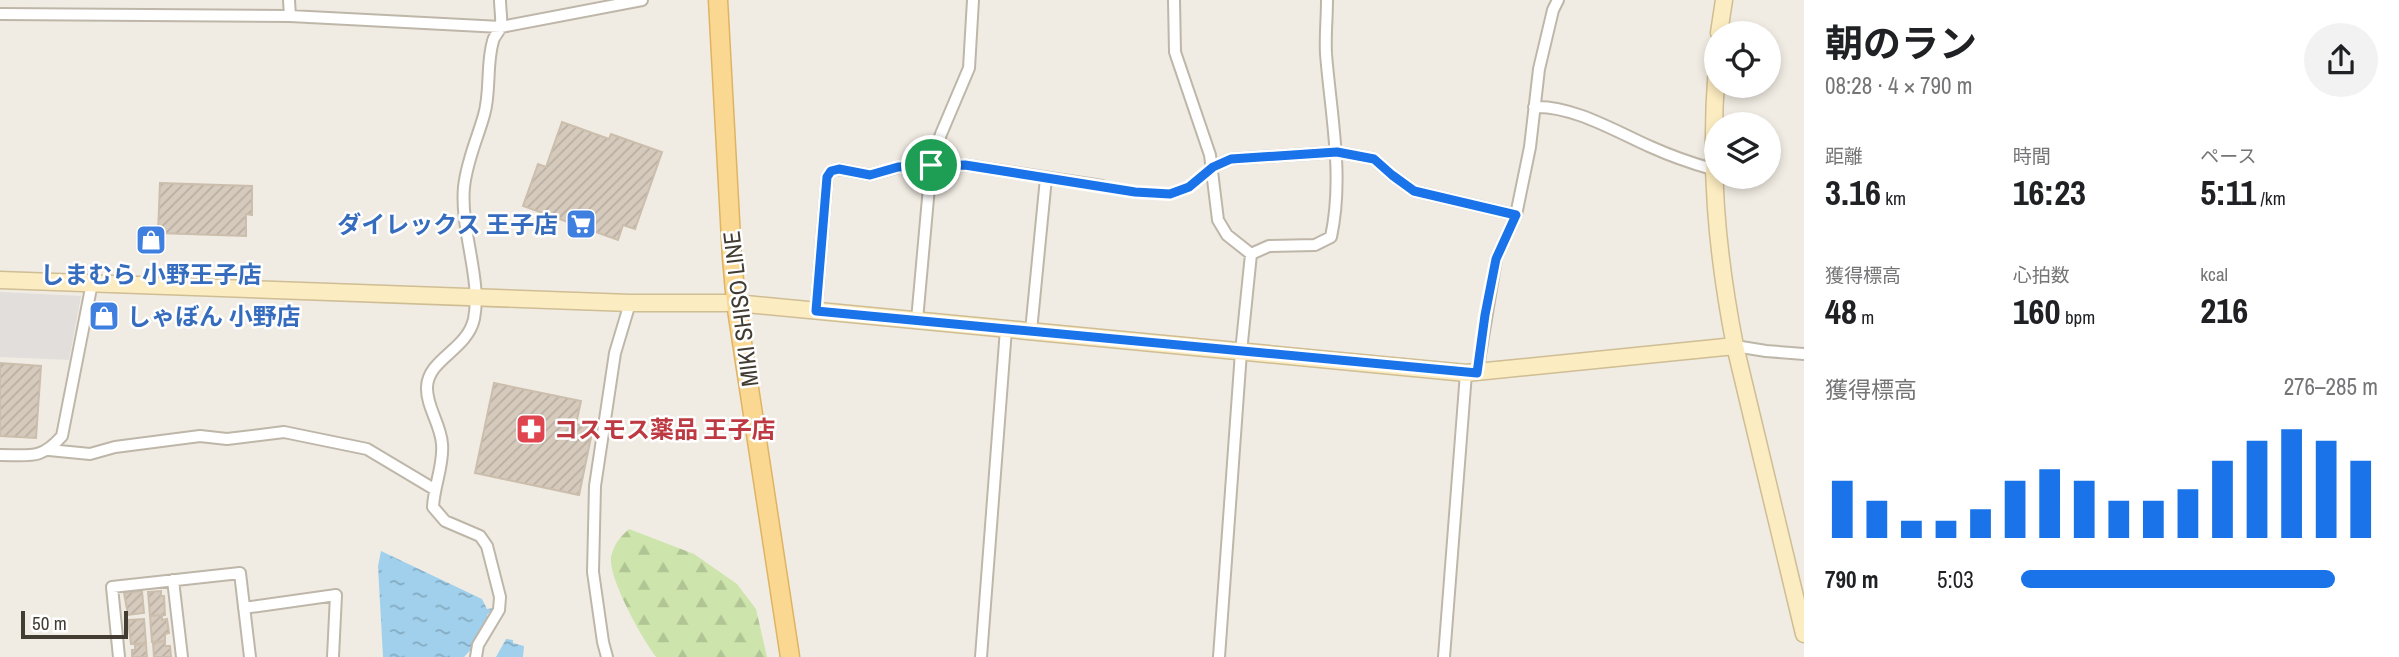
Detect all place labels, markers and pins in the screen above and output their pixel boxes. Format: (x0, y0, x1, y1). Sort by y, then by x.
pin (901, 135, 961, 195)
supermarket icon: ダイレックス 王子店 (564, 207, 598, 241)
place label: ダイレックス 王子店 (337, 208, 558, 240)
shop icon: しまむら 小野王子店 (134, 223, 168, 257)
place label: しまむら 小野王子店 (40, 258, 262, 290)
shop icon: しゃぼん 小野店 (87, 299, 121, 333)
place label: しゃぼん 小野店 (127, 300, 300, 332)
pharmacy icon: コスモス薬品 王子店 (514, 412, 548, 446)
place label: コスモス薬品 王子店 (554, 413, 775, 445)

